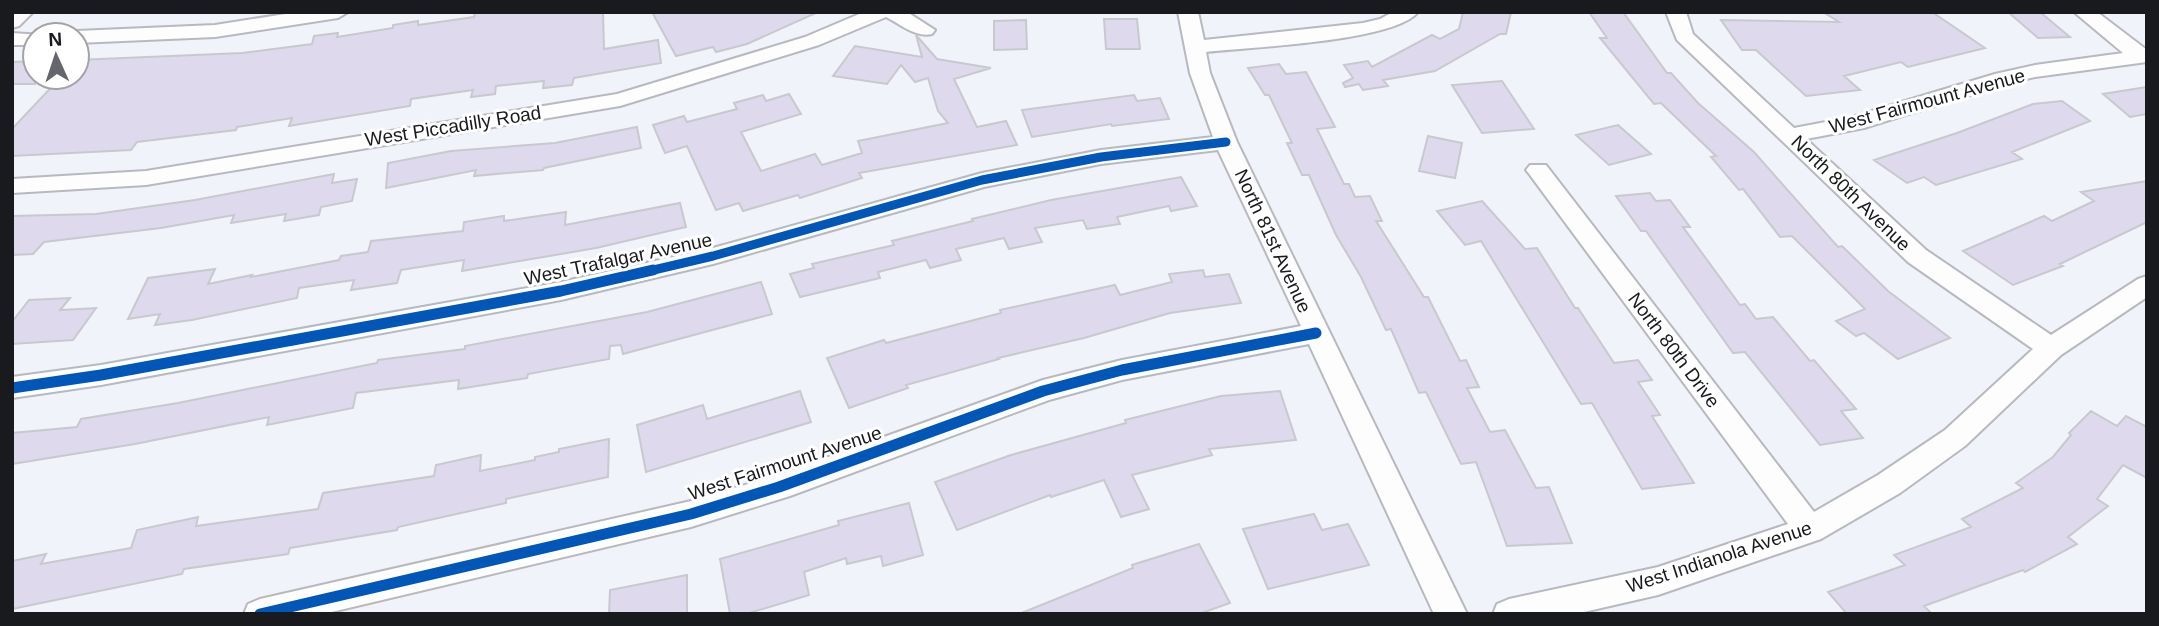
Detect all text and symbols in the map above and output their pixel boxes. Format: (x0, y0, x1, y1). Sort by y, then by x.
north arrow (21, 21, 91, 91)
text: N (48, 29, 63, 50)
street label: West Fairmount Avenue (1827, 65, 2027, 137)
street label: West Piccadilly Road (363, 102, 543, 150)
street label: North 80th Avenue (1787, 131, 1915, 255)
street label: North 81st Avenue (1231, 166, 1315, 316)
street label: West Trafalgar Avenue (522, 229, 714, 289)
street label: North 80th Drive (1624, 288, 1724, 412)
street label: West Fairmount Avenue (686, 422, 884, 504)
street label: West Indianola Avenue (1624, 517, 1814, 597)

